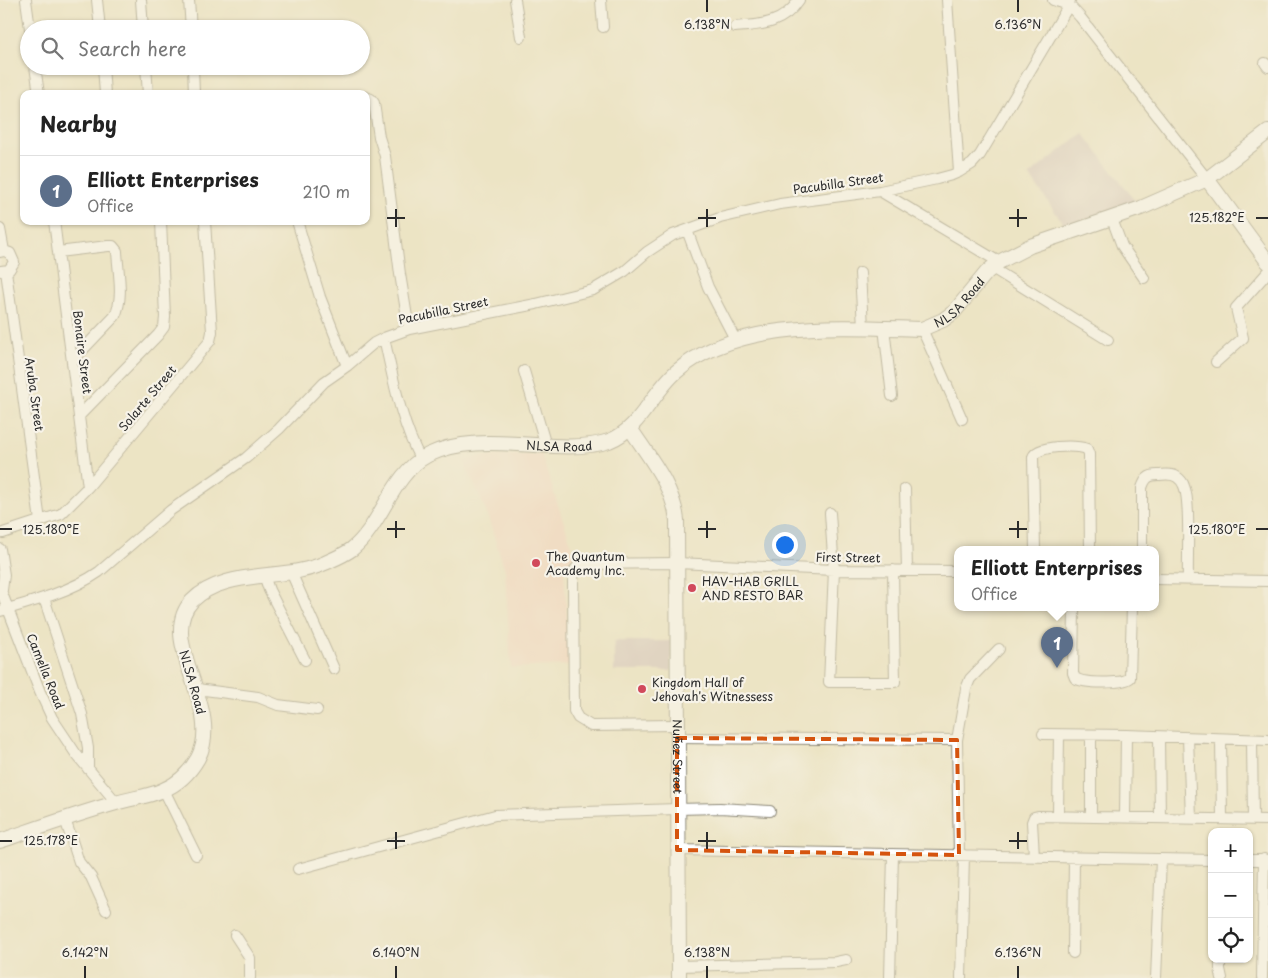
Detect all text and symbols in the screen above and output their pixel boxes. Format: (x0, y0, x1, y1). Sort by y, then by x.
text: 6.138°N (684, 15, 730, 33)
text: 6.136°N (995, 15, 1041, 33)
search box (20, 20, 370, 75)
icon: search (38, 34, 66, 62)
text: Search here (78, 34, 187, 62)
text: Nearby (40, 107, 117, 139)
text: Elliott Enterprises (87, 165, 259, 193)
street label: Pacubilla Street (792, 168, 885, 198)
text: 1 (52, 179, 60, 203)
text: 210 m (302, 179, 350, 203)
text: Office (87, 193, 134, 217)
text: 125.182°E (1189, 208, 1245, 226)
street label: NLSA Road (931, 273, 989, 332)
street label: Pacubilla Street (396, 292, 490, 328)
street label: Bonaire Street (69, 309, 97, 395)
street label: Aruba Street (21, 356, 49, 432)
street label: Solarte Street (114, 361, 180, 435)
street label: NLSA Road (526, 436, 593, 456)
text: 125.180°E (22, 520, 80, 538)
text: 125.180°E (1188, 520, 1246, 538)
your location (772, 532, 798, 558)
popup (954, 546, 1159, 611)
place label: The Quantum Academy Inc. (546, 547, 625, 579)
street label: First Street (815, 547, 881, 567)
text: Elliott Enterprises (971, 553, 1142, 581)
marker: The Quantum Academy Inc. (530, 557, 542, 569)
place label: HAV-HAB GRILL AND RESTO BAR (702, 572, 804, 604)
text: Office (971, 581, 1017, 605)
marker: HAV-HAB GRILL AND RESTO BAR (686, 582, 698, 594)
pin: 1 (1041, 627, 1073, 668)
street label: Camella Road (23, 630, 69, 712)
street label: NLSA Road (175, 648, 211, 716)
place label: Kingdom Hall of Jehovah's Witnessess (652, 673, 773, 705)
marker: Kingdom Hall of Jehovah's Witnessess (636, 683, 648, 695)
street label: Nuñez Street (669, 719, 687, 794)
map controls (1208, 828, 1253, 963)
button: + (1208, 828, 1253, 873)
text: 125.178°E (24, 831, 78, 849)
button: − (1208, 873, 1253, 918)
button: locate (1208, 918, 1253, 963)
text: 6.142°N (62, 943, 108, 961)
text: 6.140°N (372, 943, 420, 961)
text: 6.138°N (684, 943, 730, 961)
text: 6.136°N (995, 943, 1041, 961)

